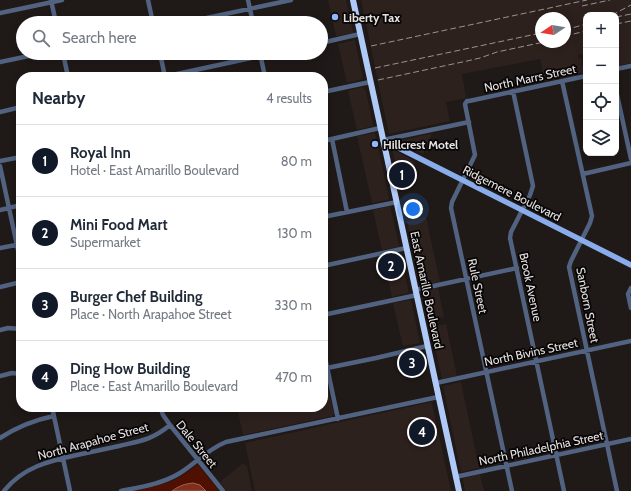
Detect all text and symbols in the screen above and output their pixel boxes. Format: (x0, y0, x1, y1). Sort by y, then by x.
place label: Liberty Tax (343, 10, 400, 25)
marker: Liberty Tax (330, 12, 340, 22)
north arrow (535, 12, 571, 48)
map controls (583, 12, 619, 156)
button: + (583, 12, 619, 48)
search box (16, 16, 328, 60)
icon: search (30, 27, 52, 49)
text: Search here (62, 29, 137, 47)
button: − (583, 48, 619, 84)
street label: North Marrs Street (483, 61, 577, 95)
button: locate (583, 84, 619, 120)
text: Nearby (32, 88, 85, 108)
text: 4 results (266, 90, 312, 106)
button: layers (583, 120, 619, 156)
place label: Hillcrest Motel (383, 137, 458, 152)
marker: Hillcrest Motel (370, 139, 380, 149)
text: Royal Inn (70, 144, 131, 162)
text: 1 (43, 153, 47, 169)
text: 80 m (281, 153, 312, 169)
pin: 1 (389, 160, 415, 190)
text: Hotel · East Amarillo Boulevard (70, 162, 239, 178)
street label: Ridgemere Boulevard (460, 162, 564, 224)
your location (403, 199, 423, 219)
text: Mini Food Mart (70, 216, 168, 234)
text: 2 (42, 225, 48, 241)
text: 130 m (277, 225, 312, 241)
street label: East Amarillo Boulevard (407, 230, 447, 350)
text: Supermarket (70, 234, 141, 250)
pin: 2 (378, 251, 404, 281)
street label: Brook Avenue (516, 251, 546, 323)
street label: Rule Street (465, 257, 491, 315)
street label: Sanborn Street (573, 266, 603, 344)
text: Burger Chef Building (70, 288, 203, 306)
text: 3 (41, 297, 49, 313)
text: 330 m (275, 297, 312, 313)
text: Place · North Arapahoe Street (70, 306, 232, 322)
street label: North Bivins Street (483, 335, 579, 369)
pin: 3 (399, 348, 425, 378)
text: Ding How Building (70, 360, 190, 378)
text: 4 (41, 369, 49, 385)
text: 470 m (275, 369, 312, 385)
text: Place · East Amarillo Boulevard (70, 378, 238, 394)
street label: Dale Street (173, 417, 221, 471)
pin: 4 (409, 417, 435, 447)
street label: North Arapahoe Street (36, 419, 150, 463)
street label: North Philadelphia Street (477, 427, 605, 469)

